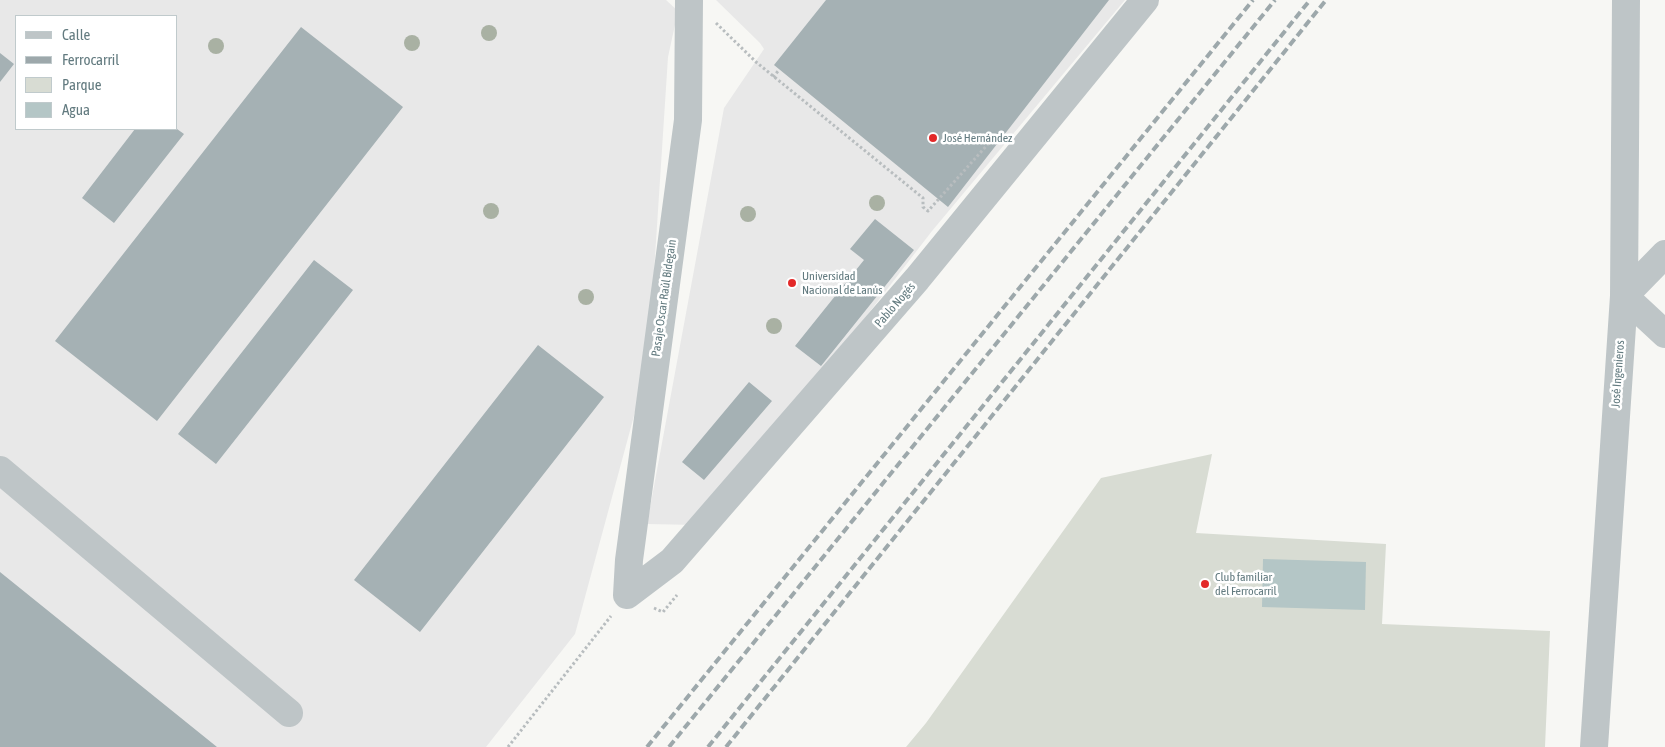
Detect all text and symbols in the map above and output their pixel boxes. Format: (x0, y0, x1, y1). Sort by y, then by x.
legend (15, 15, 178, 130)
text: Calle (62, 26, 90, 43)
text: Ferrocarril (62, 51, 119, 68)
text: Parque (62, 76, 102, 93)
text: Agua (62, 101, 90, 118)
place label: José Hernández (943, 131, 1012, 145)
marker: José Hernández (927, 132, 939, 144)
street label: Pasaje Oscar Raúl Bidegain (649, 238, 679, 358)
place label: Universidad Nacional de Lanús (802, 269, 883, 297)
marker: Universidad Nacional de Lanús (786, 277, 798, 289)
street label: Pablo Nogés (872, 280, 918, 330)
street label: José Ingenieros (1608, 340, 1628, 408)
place label: Club familiar del Ferrocarril (1215, 570, 1277, 598)
marker: Club familiar del Ferrocarril (1199, 578, 1211, 590)

